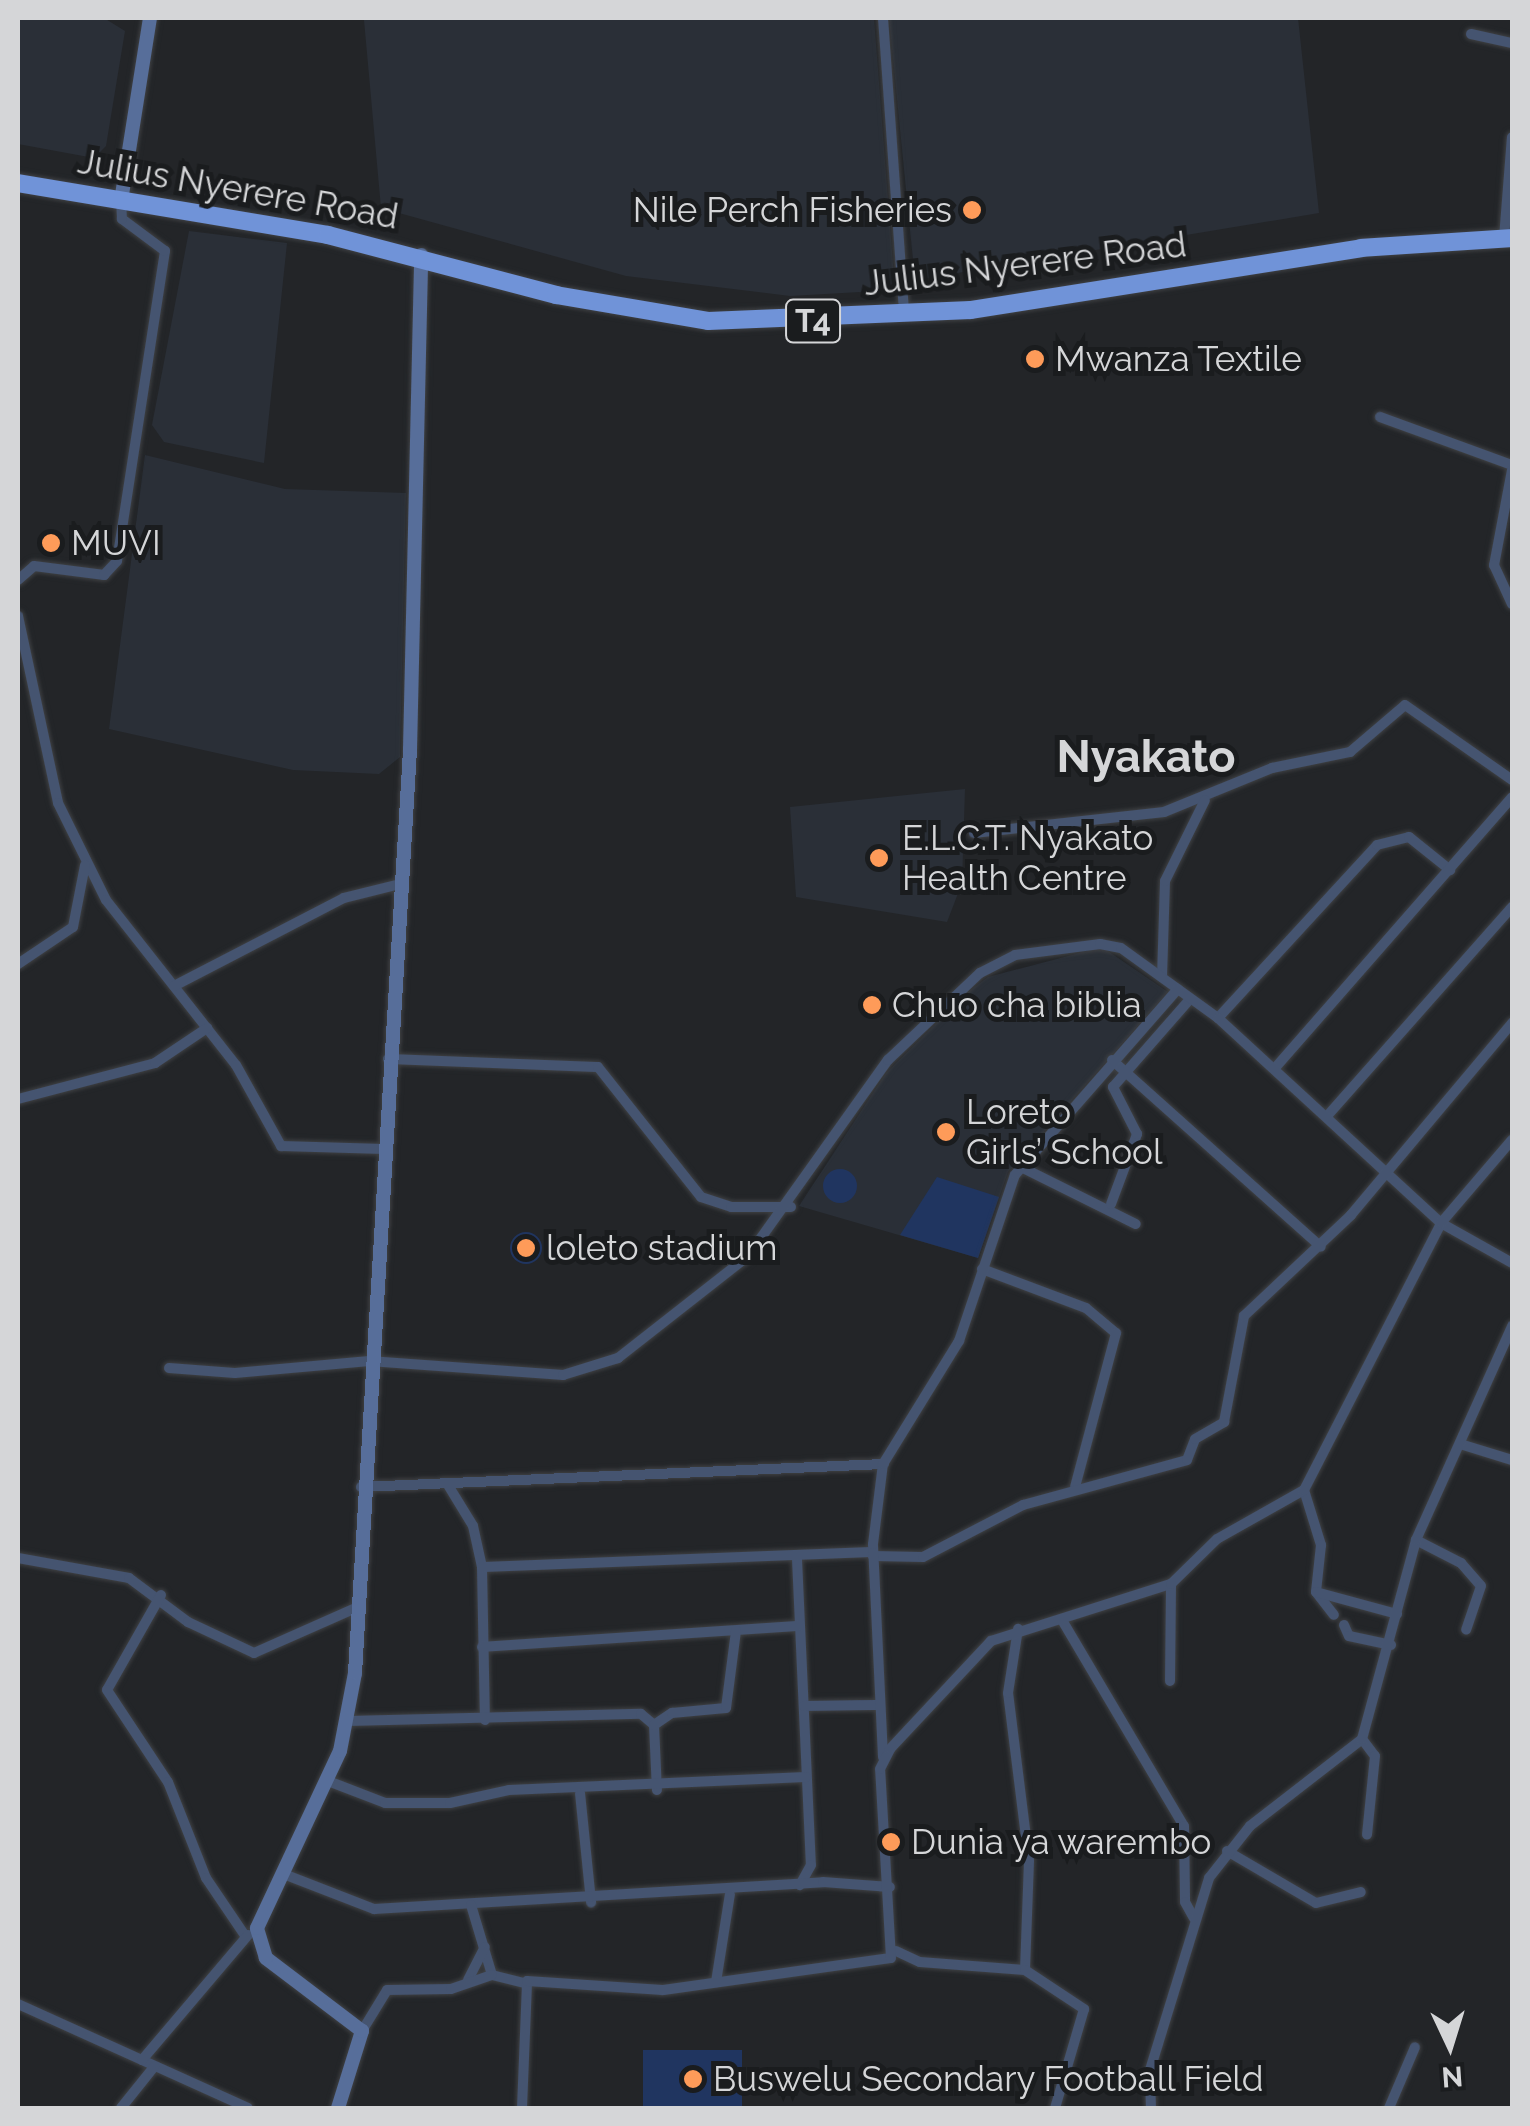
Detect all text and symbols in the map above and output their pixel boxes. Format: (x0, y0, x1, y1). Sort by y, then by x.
street label: Julius Nyerere Road (75, 140, 401, 238)
place label: Nile Perch Fisheries (633, 189, 952, 231)
marker: Nile Perch Fisheries (961, 199, 983, 221)
street label: Julius Nyerere Road (861, 223, 1189, 305)
road number: T4 (783, 294, 843, 348)
place label: Mwanza Textile (1055, 338, 1303, 380)
marker: Mwanza Textile (1024, 348, 1046, 370)
place label: MUVI (71, 522, 161, 564)
marker: MUVI (40, 532, 62, 554)
district label: Nyakato (1056, 730, 1236, 784)
place label: E.L.C.T. Nyakato Health Centre (902, 817, 1153, 899)
marker: E.L.C.T. Nyakato Health Centre (866, 845, 892, 871)
place label: Chuo cha biblia (892, 984, 1142, 1026)
marker: Chuo cha biblia (861, 994, 883, 1016)
place label: Loreto Girls’ School (966, 1091, 1163, 1173)
marker: Loreto Girls’ School (935, 1121, 957, 1143)
place label: loleto stadium (546, 1227, 777, 1269)
marker: loleto stadium (515, 1237, 537, 1259)
place label: Dunia ya warembo (911, 1821, 1213, 1863)
marker: Dunia ya warembo (880, 1831, 902, 1853)
north arrow (1400, 1996, 1500, 2096)
place label: Buswelu Secondary Football Field (713, 2058, 1266, 2100)
text: N (1440, 2059, 1464, 2094)
marker: Buswelu Secondary Football Field (682, 2068, 704, 2090)

